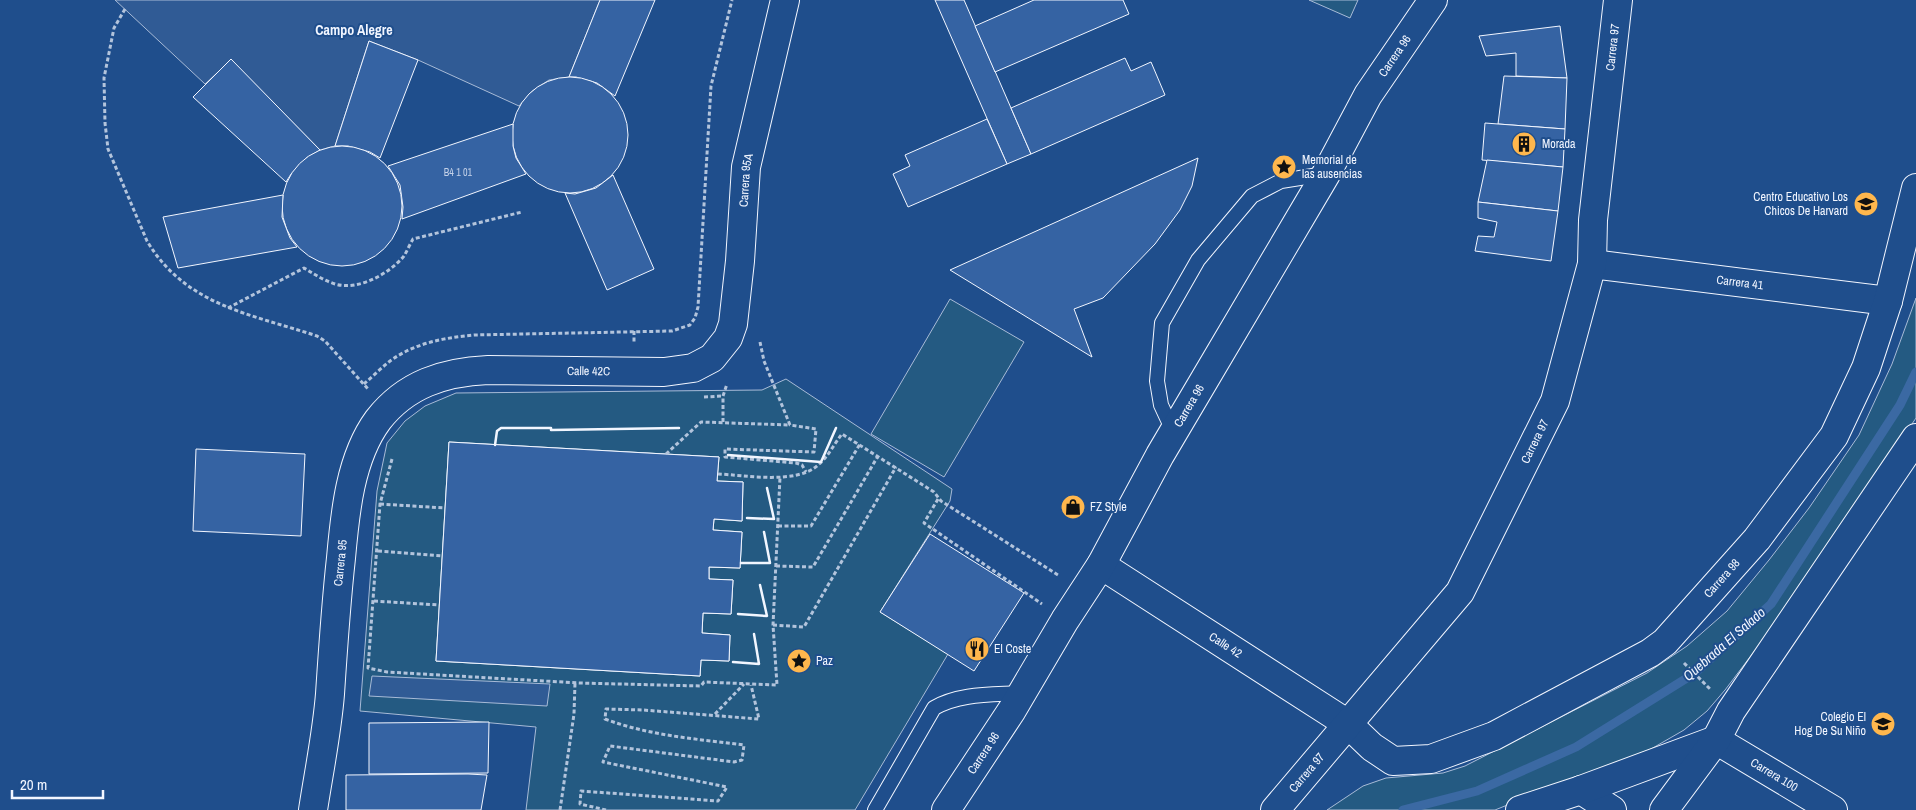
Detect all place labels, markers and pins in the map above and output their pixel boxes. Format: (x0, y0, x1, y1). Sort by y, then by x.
building icon: Morada (1511, 131, 1537, 157)
place label: Morada (1542, 136, 1576, 152)
place label: Memorial de las ausencias (1302, 152, 1362, 182)
place icon: Memorial de las ausencias (1271, 154, 1297, 180)
place label: Centro Educativo Los Chicos De Harvard (1753, 189, 1848, 219)
school or university icon: Centro Educativo Los Chicos De Harvard (1853, 191, 1879, 217)
shop icon: FZ Style (1060, 494, 1086, 520)
place label: FZ Style (1090, 499, 1127, 515)
restaurant icon: El Coste (964, 636, 990, 662)
place label: El Coste (994, 641, 1031, 657)
place icon: Paz (786, 648, 812, 674)
place label: Paz (816, 653, 833, 669)
place label: Colegio El Hog De Su Niño (1794, 709, 1866, 739)
school or university icon: Colegio El Hog De Su Niño (1870, 711, 1896, 737)

